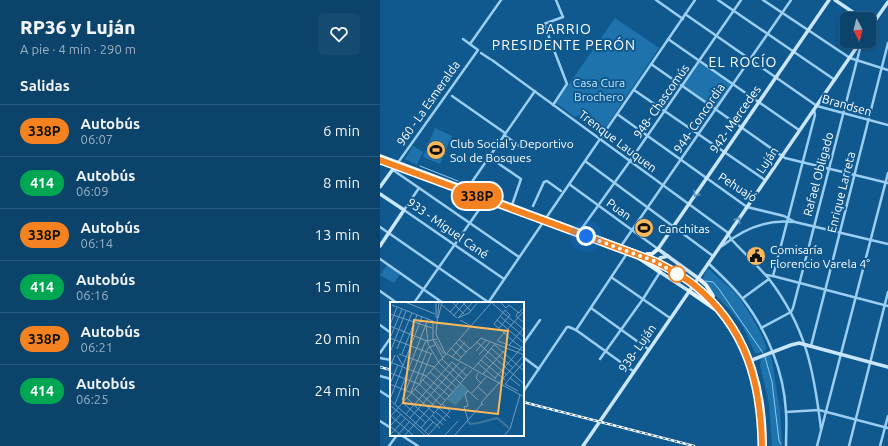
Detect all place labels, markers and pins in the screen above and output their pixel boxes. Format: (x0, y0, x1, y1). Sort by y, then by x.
place label: Club Social y Deportivo Sol de Bosques (450, 137, 574, 164)
sports icon: Club Social y Deportivo Sol de Bosques (425, 139, 447, 161)
sports icon: Canchitas (633, 217, 655, 239)
place label: Canchitas (658, 222, 710, 235)
place label: Comisaría Florencio Varela 4° (770, 243, 870, 270)
public building icon: Comisaría Florencio Varela 4° (745, 245, 767, 267)
unlabelled marker (668, 265, 686, 283)

